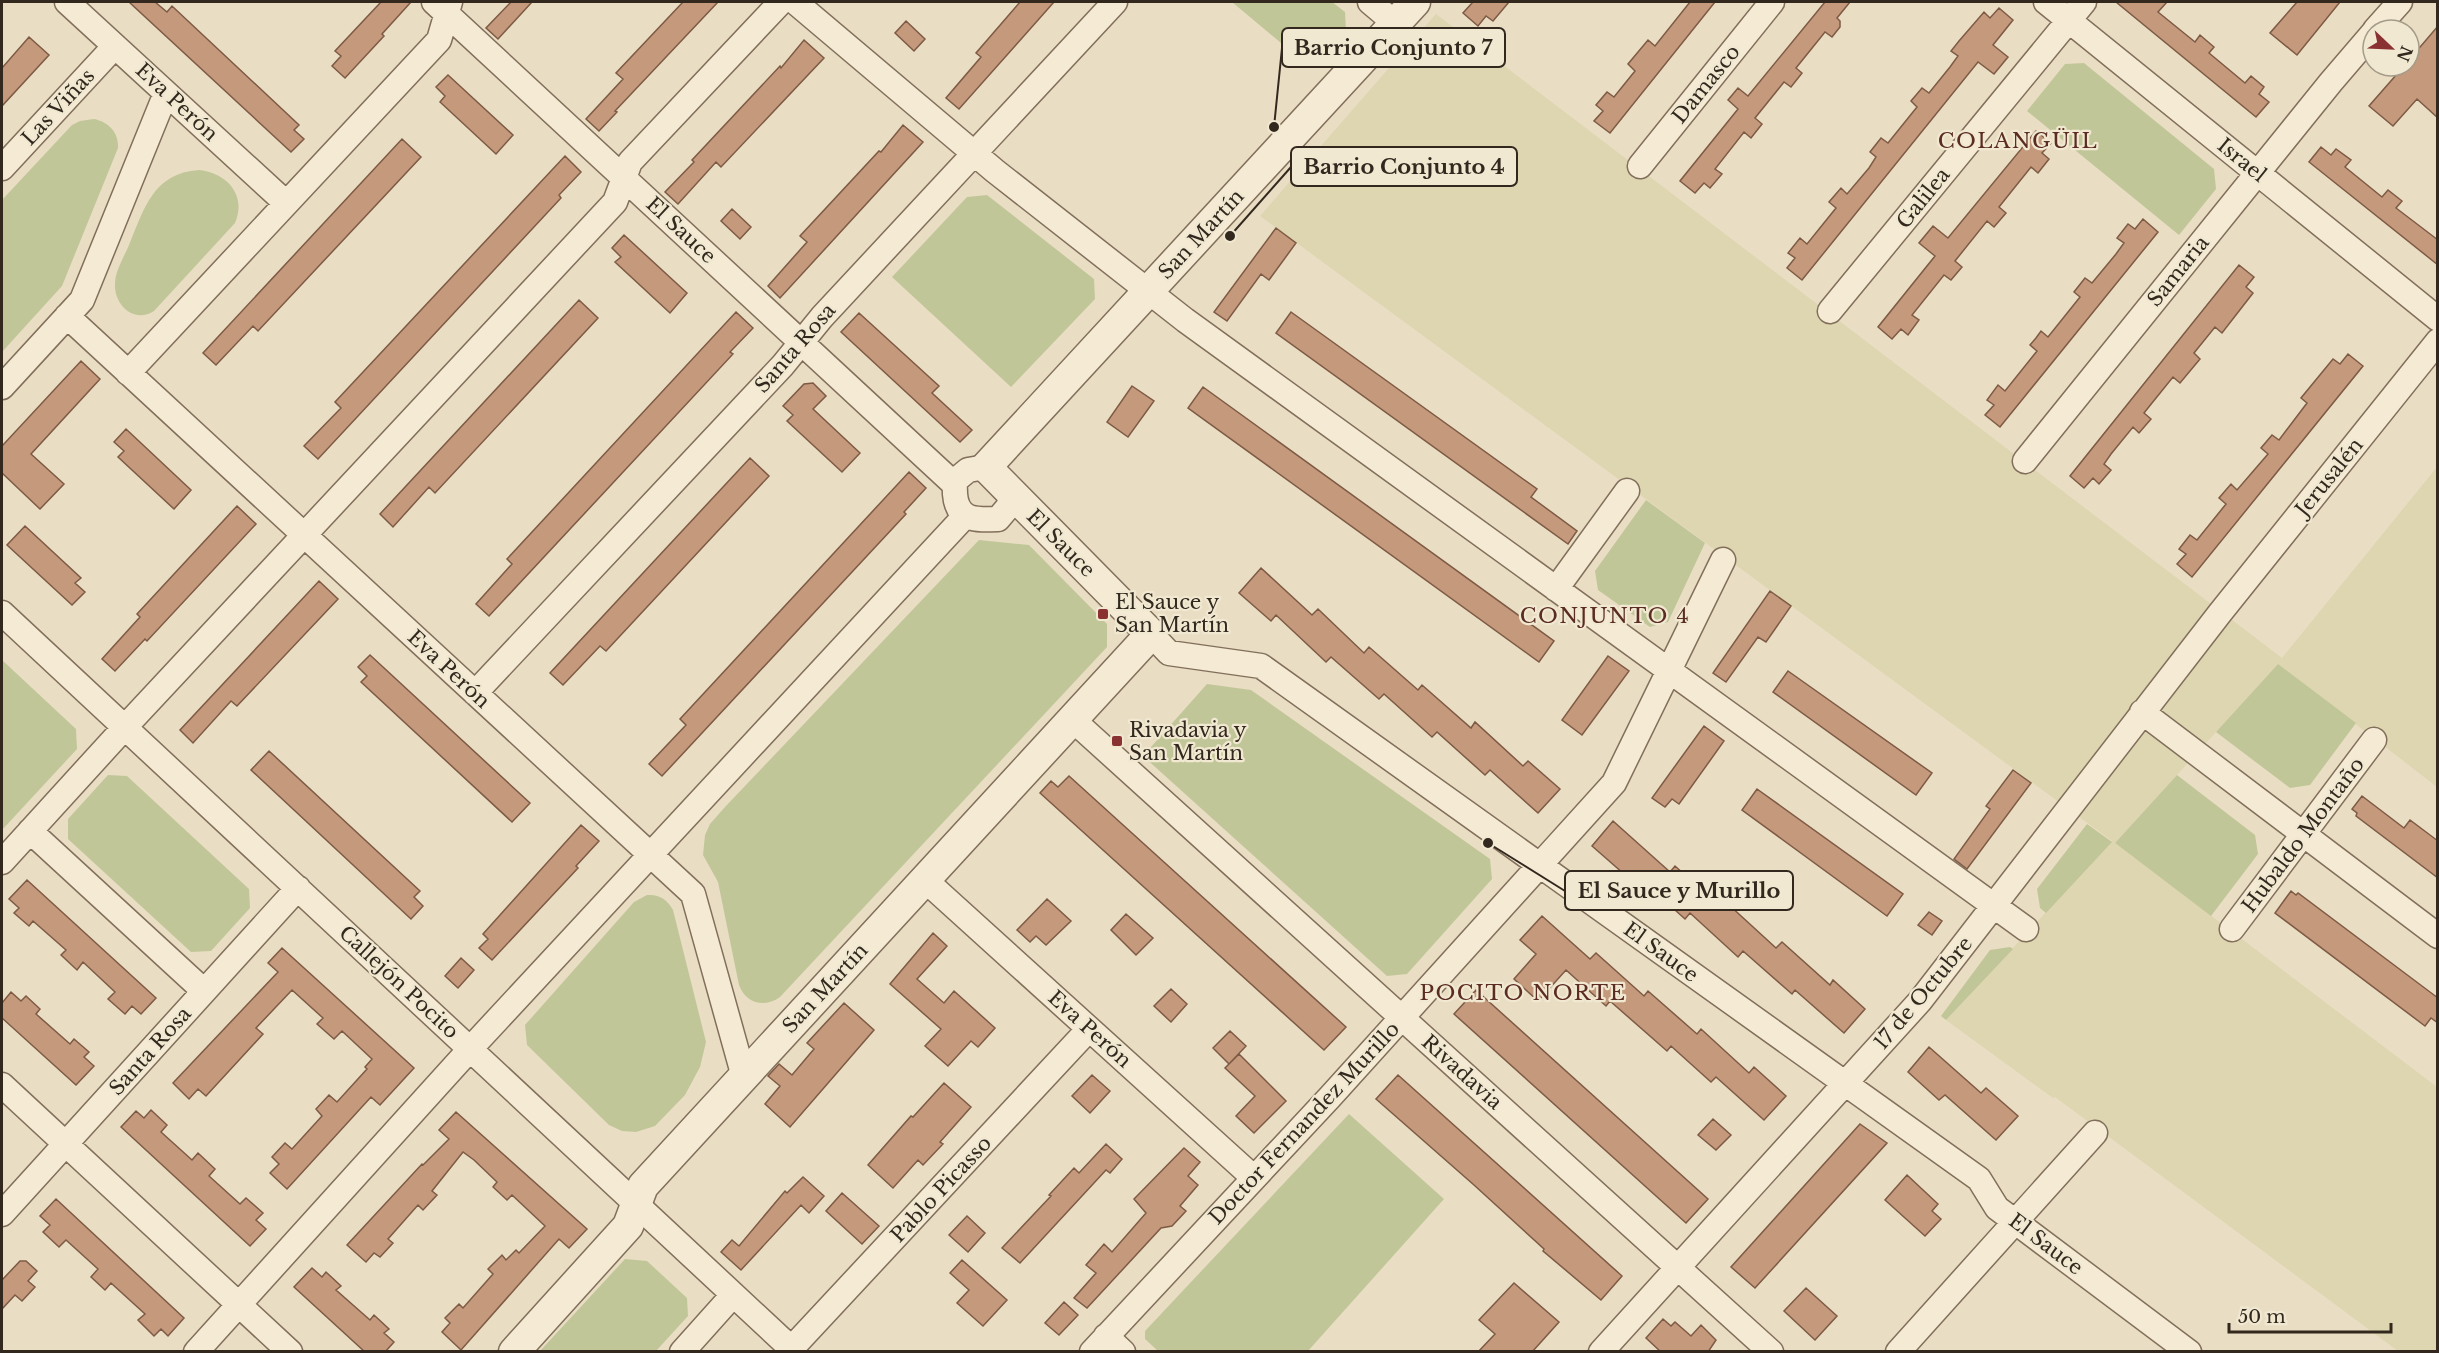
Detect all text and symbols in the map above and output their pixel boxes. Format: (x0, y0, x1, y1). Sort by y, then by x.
north arrow (2361, 18, 2421, 78)
callout: Barrio Conjunto 7 (1282, 28, 1505, 67)
text: Barrio Conjunto 7 (1294, 35, 1493, 61)
street label: Damasco (1667, 40, 1745, 128)
text: N (2393, 43, 2417, 65)
street label: Eva Perón (131, 58, 223, 146)
street label: Las Viñas (17, 64, 99, 150)
district label: COLANGÜIL (1938, 128, 2098, 154)
street label: Israel (2213, 133, 2271, 187)
callout: Barrio Conjunto 4 (1291, 147, 1517, 186)
text: Barrio Conjunto 4 (1303, 154, 1505, 180)
street label: Galilea (1891, 162, 1955, 233)
street label: San Martín (1153, 184, 1249, 284)
street label: El Sauce (641, 192, 721, 268)
street label: Samaria (2142, 230, 2214, 311)
street label: Santa Rosa (750, 298, 841, 398)
street label: Jerusalén (2288, 433, 2368, 523)
street label: El Sauce (1022, 504, 1100, 582)
place label: El Sauce y San Martín (1115, 590, 1229, 637)
district label: CONJUNTO 4 (1520, 603, 1690, 629)
marker: El Sauce y San Martín (1096, 607, 1110, 621)
street label: Eva Perón (403, 625, 495, 713)
place label: Rivadavia y San Martín (1129, 718, 1247, 765)
marker: Rivadavia y San Martín (1110, 734, 1124, 748)
street label: Hubaldo Montaño (2237, 753, 2369, 917)
callout: El Sauce y Murillo (1565, 871, 1793, 910)
text: El Sauce y Murillo (1578, 878, 1781, 904)
street label: El Sauce (1619, 917, 1703, 987)
street label: Callejón Pocito (334, 920, 464, 1044)
street label: 17 de Octubre (1869, 932, 1977, 1054)
street label: San Martín (777, 938, 873, 1038)
district label: POCITO NORTE (1420, 980, 1626, 1006)
street label: Eva Perón (1044, 985, 1137, 1073)
street label: Santa Rosa (104, 1001, 197, 1100)
street label: Doctor Fernandez Murillo (1204, 1017, 1404, 1229)
street label: Rivadavia (1417, 1030, 1508, 1115)
street label: Pablo Picasso (886, 1131, 996, 1247)
street label: El Sauce (2004, 1208, 2088, 1280)
scale bar (2229, 1296, 2391, 1334)
text: 50 m (2238, 1306, 2286, 1328)

